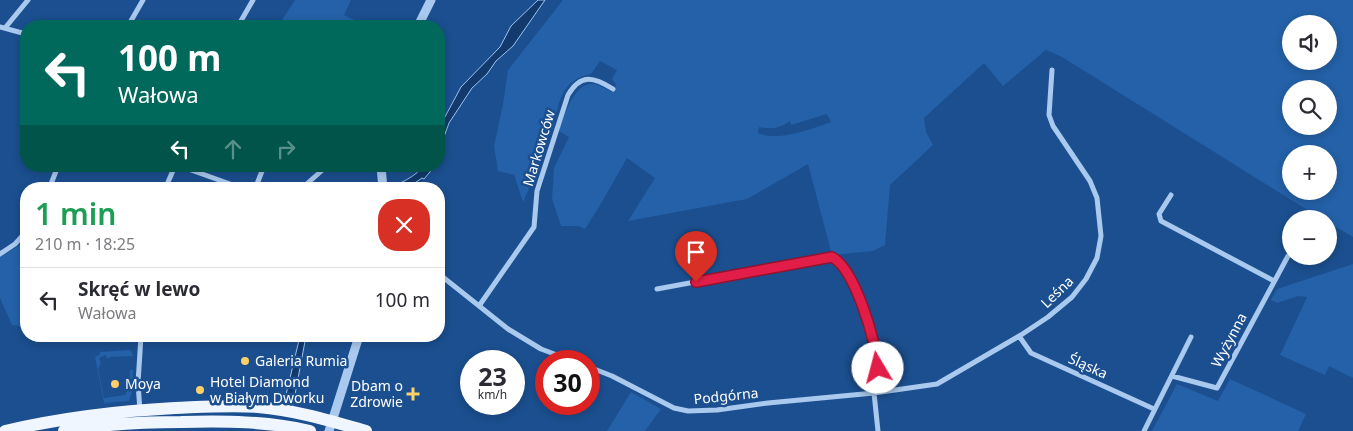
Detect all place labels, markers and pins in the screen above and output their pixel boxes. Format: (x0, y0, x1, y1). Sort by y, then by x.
pin (675, 231, 717, 282)
place label: Galeria Rumia (255, 351, 347, 370)
marker: Galeria Rumia (239, 355, 251, 367)
place label: Hotel Diamond w Białym Dworku (210, 372, 324, 407)
place label: Moya (125, 374, 161, 393)
place label: Dbam o Zdrowie (350, 376, 403, 411)
marker: Moya (109, 378, 121, 390)
marker: Hotel Diamond w Białym Dworku (194, 384, 206, 396)
marker: Dbam o Zdrowie (407, 388, 419, 400)

